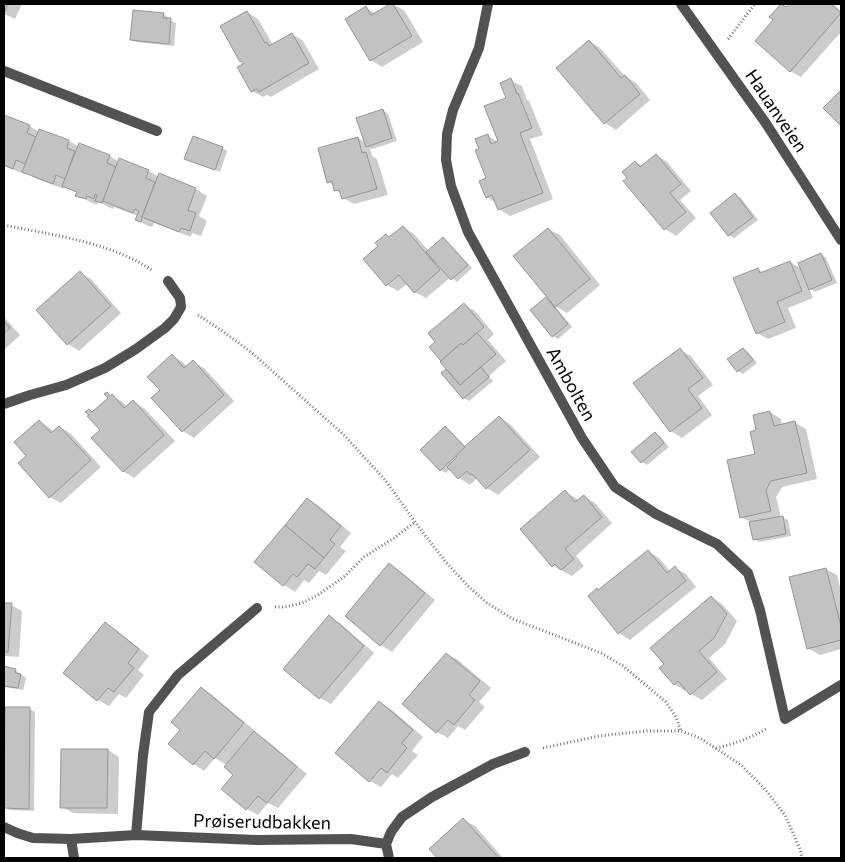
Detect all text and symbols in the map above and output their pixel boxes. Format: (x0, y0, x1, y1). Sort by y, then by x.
street label: Hauanveien (741, 65, 813, 156)
street label: Ambolten (543, 343, 601, 424)
street label: Prøiserudbakken (193, 809, 331, 833)

